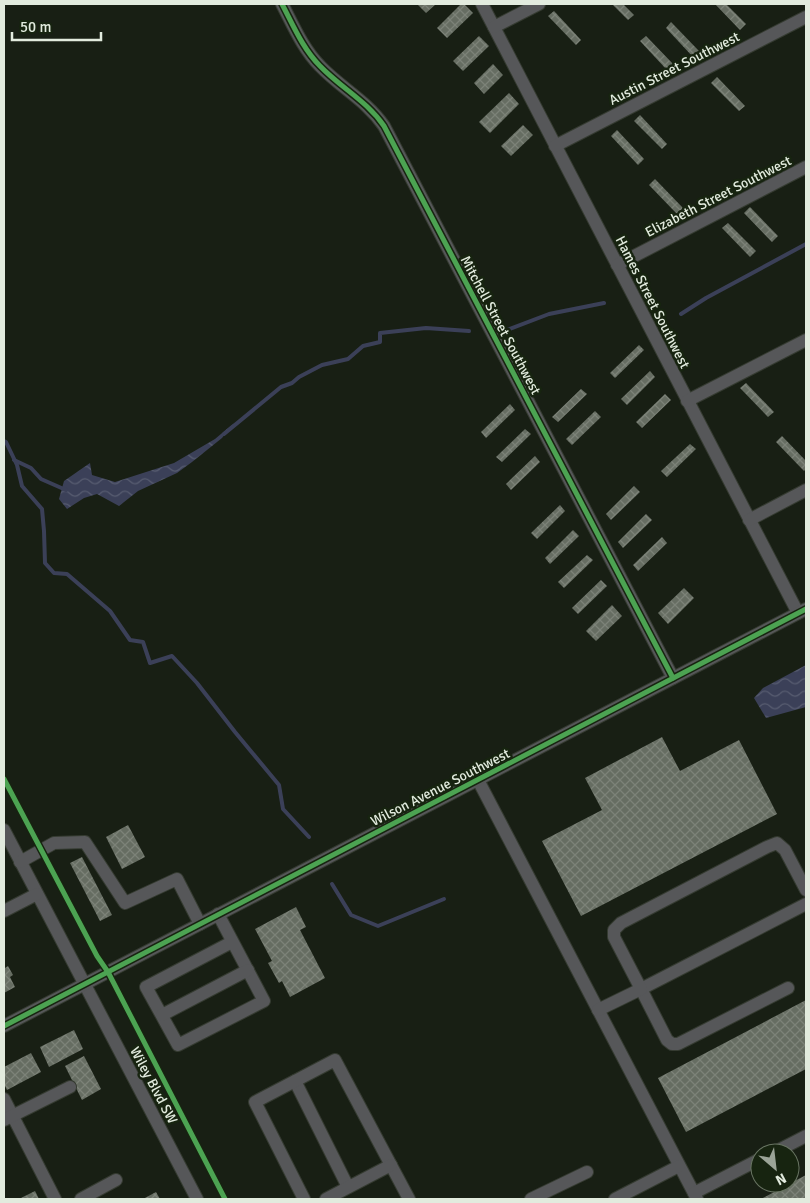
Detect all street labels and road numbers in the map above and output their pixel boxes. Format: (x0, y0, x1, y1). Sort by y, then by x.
street label: Austin Street Southwest (606, 28, 742, 109)
street label: Elizabeth Street Southwest (642, 152, 794, 241)
street label: Hames Street Southwest (612, 233, 693, 371)
street label: Mitchell Street Southwest (457, 253, 544, 398)
street label: Wilson Avenue Southwest (368, 745, 513, 830)
street label: Wiley Blvd SW (126, 1044, 181, 1127)

